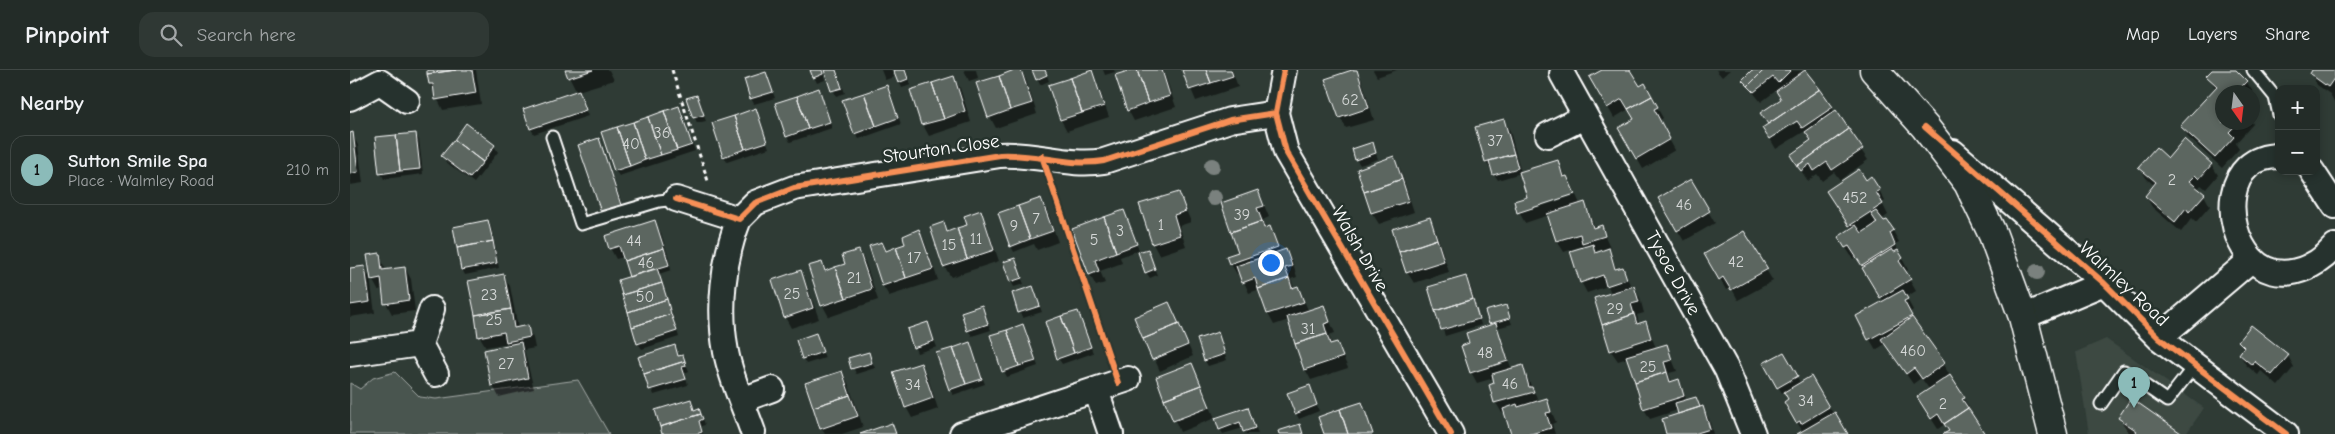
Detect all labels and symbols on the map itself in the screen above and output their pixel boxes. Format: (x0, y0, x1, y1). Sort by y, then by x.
north arrow (2215, 85, 2260, 130)
house number: 62 (1341, 91, 1359, 109)
house number: 36 (654, 124, 670, 142)
street label: Stourton Close (881, 130, 1001, 168)
house number: 37 (1487, 132, 1503, 150)
house number: 40 (622, 135, 640, 153)
house number: 2 (2168, 171, 2176, 189)
house number: 452 (1843, 189, 1867, 207)
house number: 46 (1676, 196, 1692, 214)
street label: Walsh Drive (1327, 203, 1393, 295)
house number: 39 (1234, 206, 1250, 224)
house number: 7 (1032, 210, 1040, 228)
house number: 1 (1158, 216, 1164, 234)
house number: 9 (1010, 217, 1018, 235)
house number: 3 (1116, 222, 1124, 240)
street label: Tysoe Drive (1641, 227, 1705, 319)
house number: 11 (970, 230, 982, 248)
house number: 5 (1090, 231, 1098, 249)
house number: 44 (626, 232, 642, 250)
house number: 15 (941, 236, 957, 254)
street label: Walmley Road (2075, 237, 2173, 331)
house number: 17 (907, 249, 921, 267)
your location (1258, 250, 1284, 276)
house number: 42 (1728, 253, 1744, 271)
house number: 46 (638, 254, 654, 272)
house number: 21 (847, 269, 861, 287)
house number: 25 (783, 285, 801, 303)
house number: 23 (481, 286, 497, 304)
house number: 50 (636, 288, 654, 306)
house number: 29 (1607, 300, 1623, 318)
house number: 25 (485, 311, 503, 329)
house number: 31 (1301, 320, 1315, 338)
house number: 460 (1900, 342, 1926, 360)
house number: 48 (1477, 344, 1493, 362)
house number: 27 (498, 355, 514, 373)
house number: 25 (1639, 358, 1657, 376)
pin: 1 (2118, 367, 2150, 408)
house number: 46 (1502, 375, 1518, 393)
house number: 34 (905, 376, 921, 394)
house number: 34 (1798, 392, 1814, 410)
house number: 2 (1939, 395, 1947, 413)

